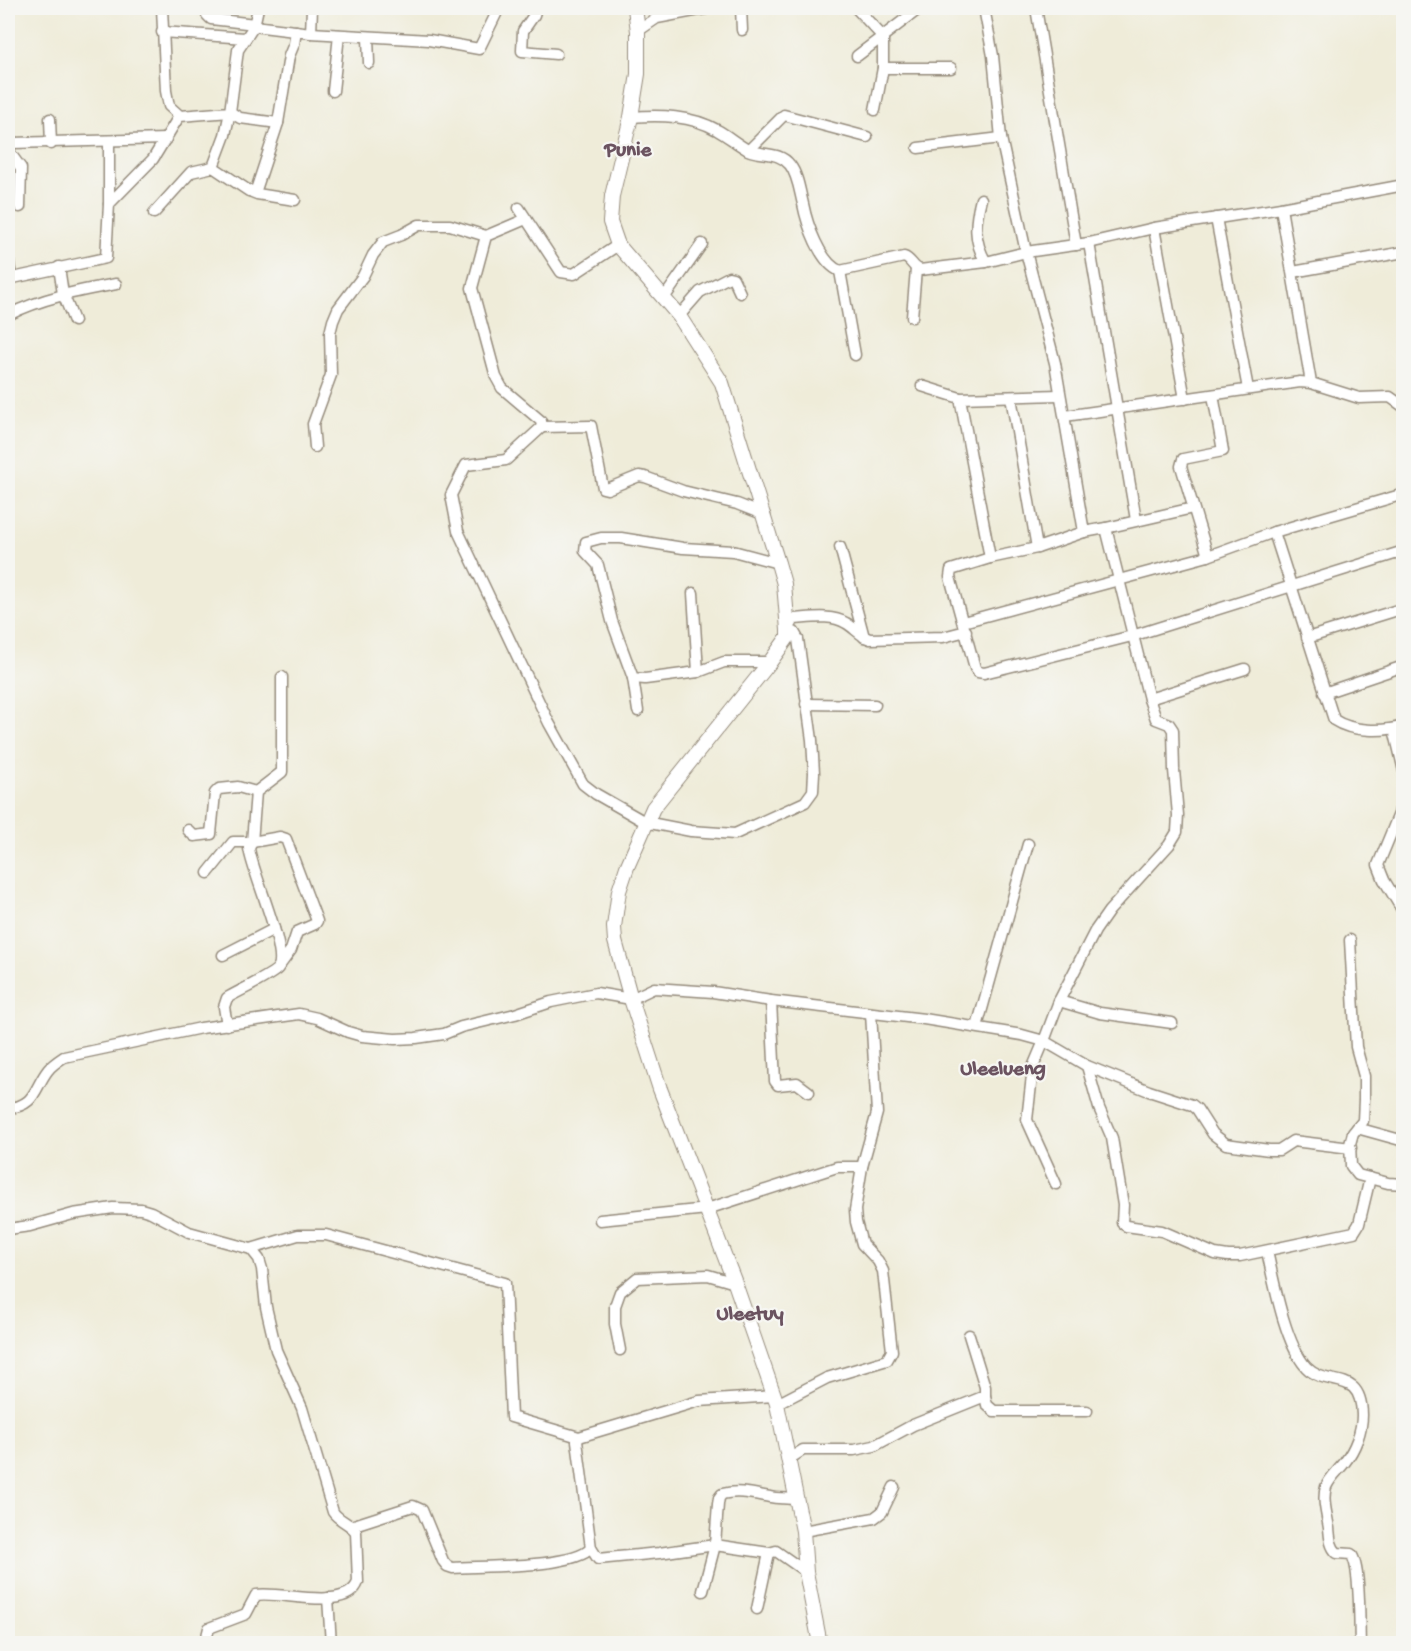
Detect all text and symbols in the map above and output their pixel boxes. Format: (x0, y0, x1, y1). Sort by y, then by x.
district label: Punie (604, 139, 653, 164)
district label: Uleelueng (960, 1058, 1046, 1083)
district label: Uleetuy (716, 1303, 784, 1328)

